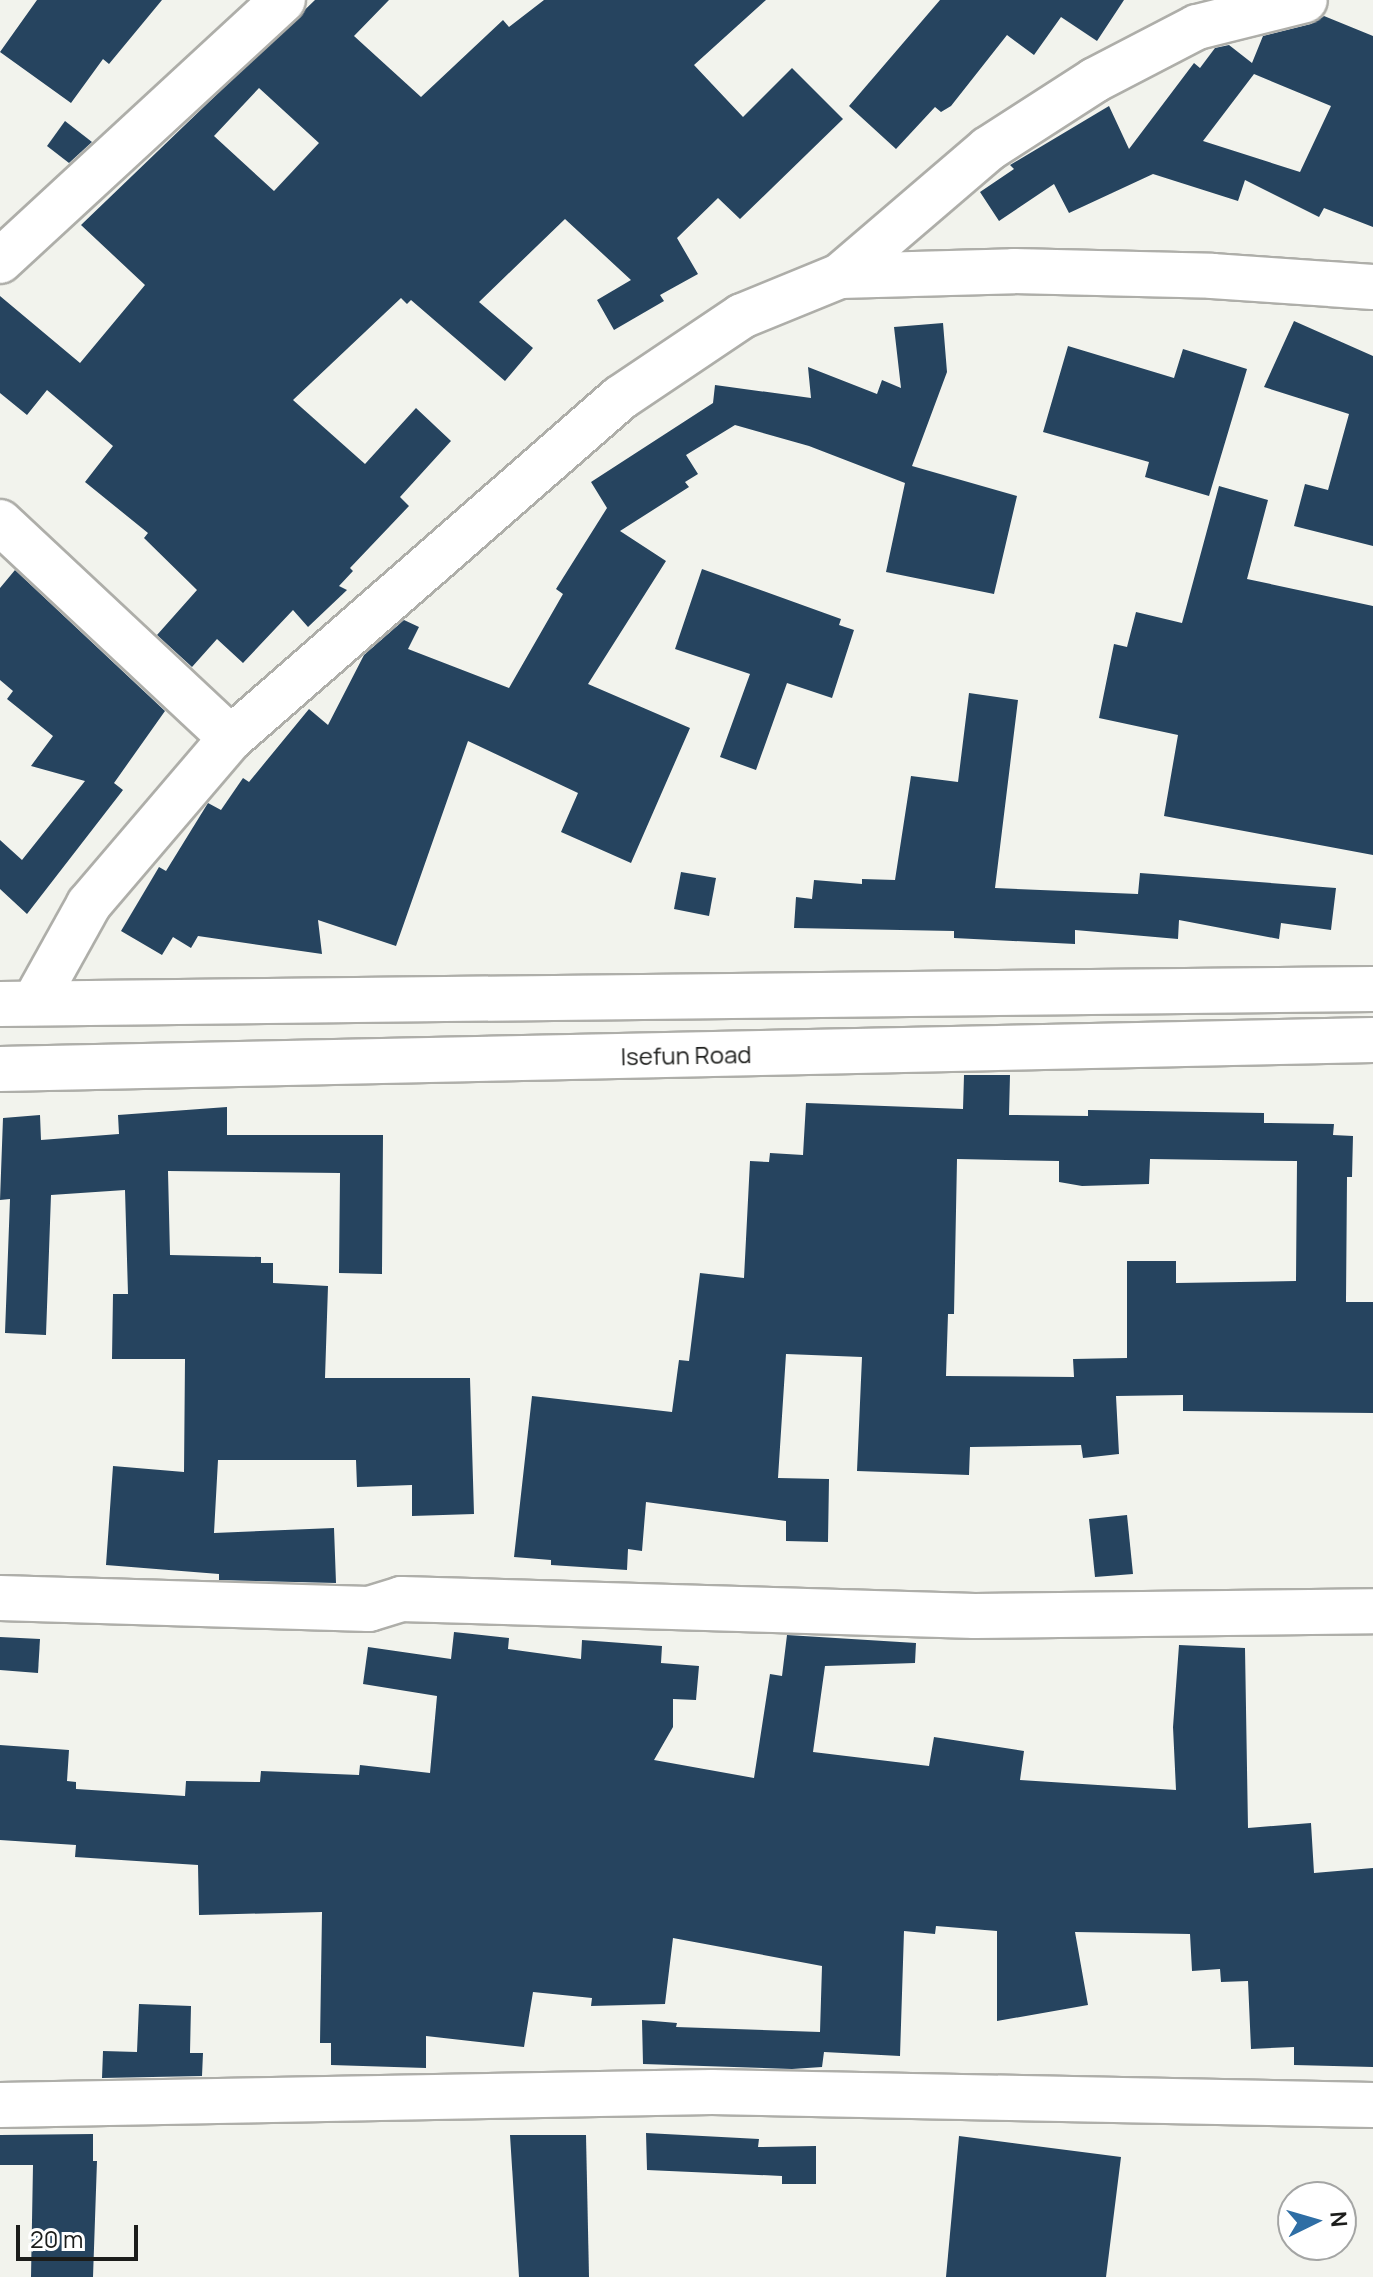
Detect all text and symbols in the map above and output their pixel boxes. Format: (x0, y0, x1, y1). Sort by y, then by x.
street label: Isefun Road (620, 1039, 752, 1071)
north arrow (1277, 2181, 1357, 2261)
scale bar (20, 2209, 142, 2259)
text: N (1323, 2210, 1355, 2228)
text: 20 m (30, 2222, 83, 2255)

